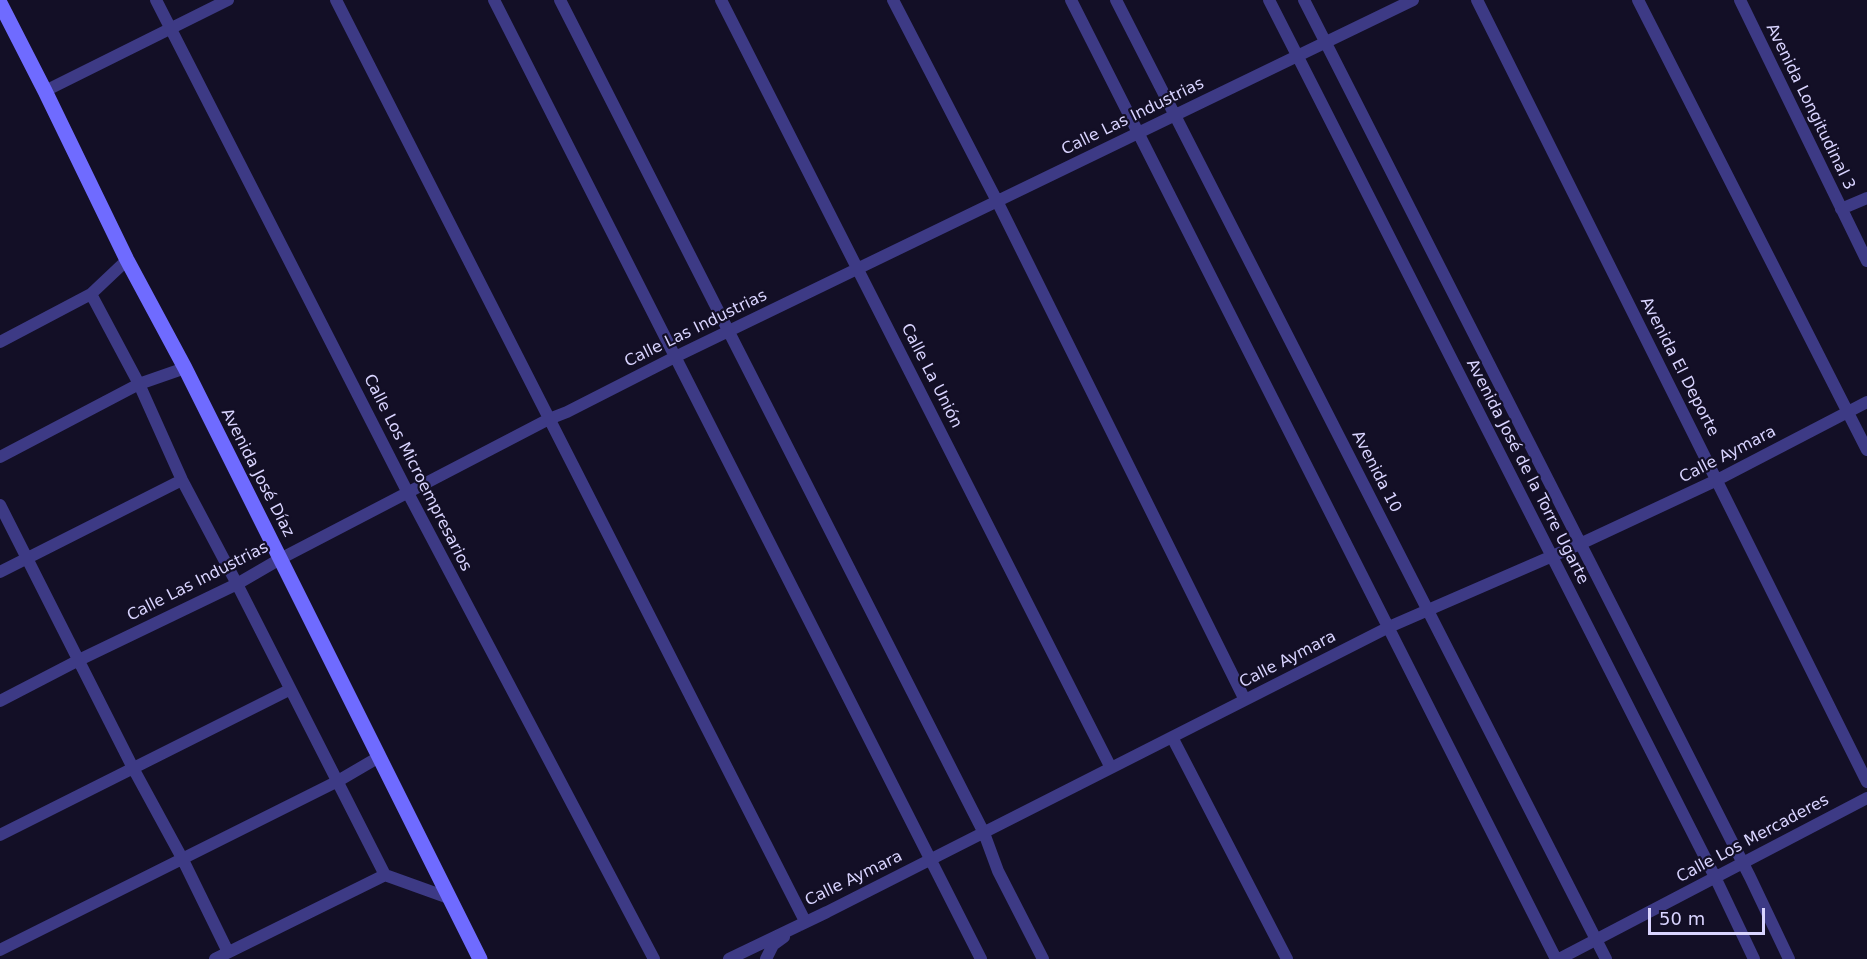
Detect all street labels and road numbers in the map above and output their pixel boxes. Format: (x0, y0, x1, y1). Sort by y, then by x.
street label: Avenida Longitudinal 3 (1761, 21, 1859, 193)
street label: Calle Las Industrias (1059, 74, 1207, 160)
street label: Calle Las Industrias (622, 286, 770, 372)
street label: Avenida El Deporte (1636, 294, 1722, 440)
street label: Calle La Unión (896, 320, 966, 432)
street label: Avenida José de la Torre Ugarte (1462, 356, 1592, 588)
street label: Calle Los Microempresarios (359, 371, 475, 575)
street label: Avenida José Díaz (216, 406, 298, 540)
street label: Calle Aymara (1676, 422, 1780, 488)
street label: Avenida 10 (1347, 428, 1405, 516)
street label: Calle Las Industrias (124, 538, 272, 626)
street label: Calle Aymara (1236, 627, 1340, 693)
street label: Calle Los Mercaderes (1674, 791, 1832, 887)
street label: Calle Aymara (802, 847, 906, 911)

